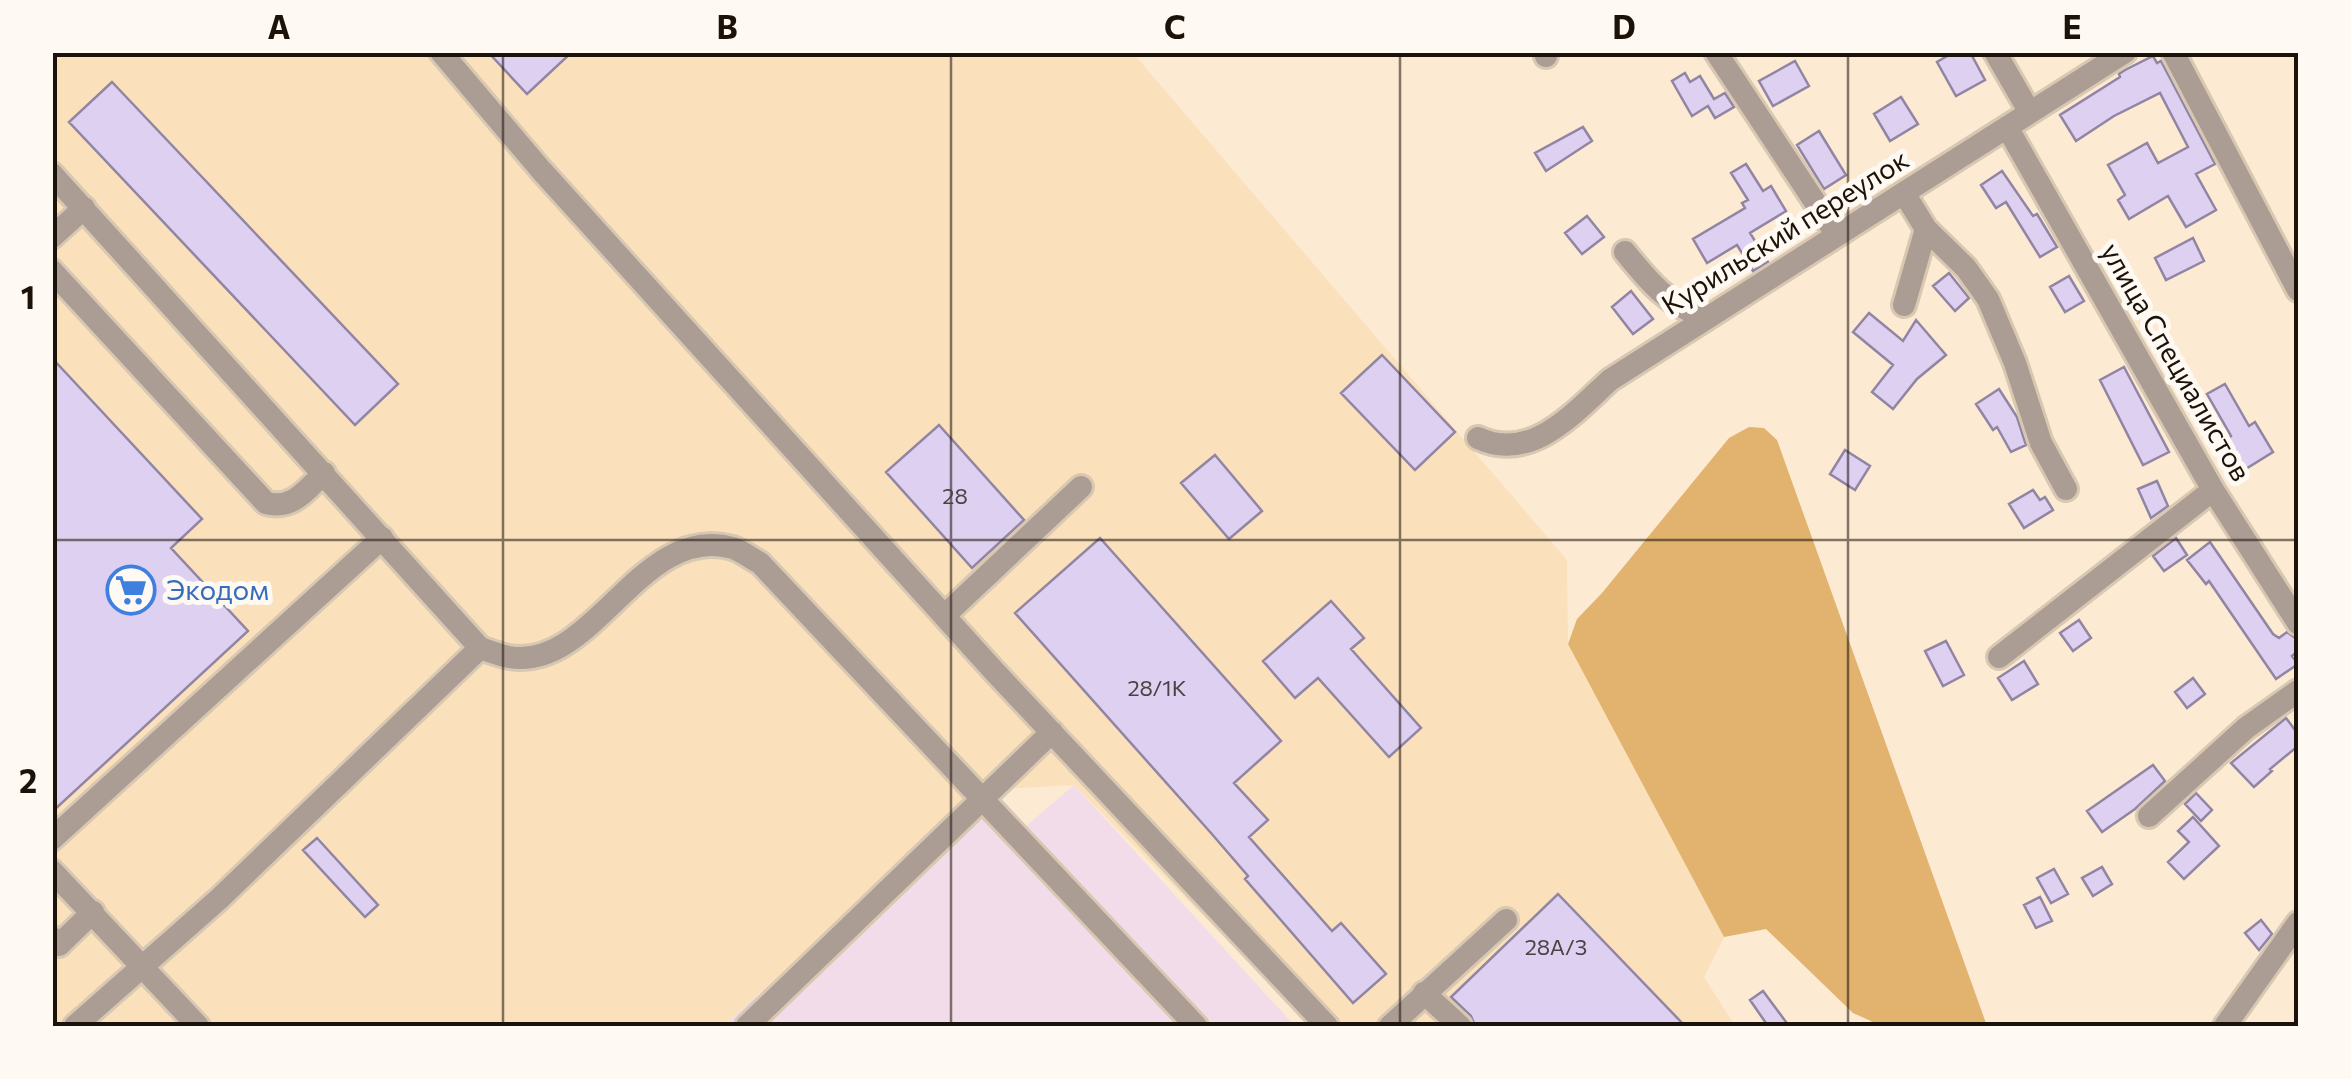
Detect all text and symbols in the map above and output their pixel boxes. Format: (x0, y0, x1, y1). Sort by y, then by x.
text: A (268, 6, 291, 46)
text: B (716, 6, 738, 46)
text: C (1164, 6, 1186, 46)
text: D (1612, 6, 1636, 46)
text: E (2062, 6, 2082, 46)
street label: Курильский переулок (1655, 141, 1914, 321)
street label: улица Специалистов (2095, 236, 2259, 487)
text: 1 (21, 276, 35, 316)
house number: 28 (942, 482, 968, 509)
supermarket icon: Экодом (105, 564, 157, 616)
place label: Экодом (166, 572, 269, 606)
house number: 28/1К (1127, 674, 1187, 701)
text: 2 (19, 760, 37, 800)
house number: 28А/3 (1525, 933, 1587, 960)

